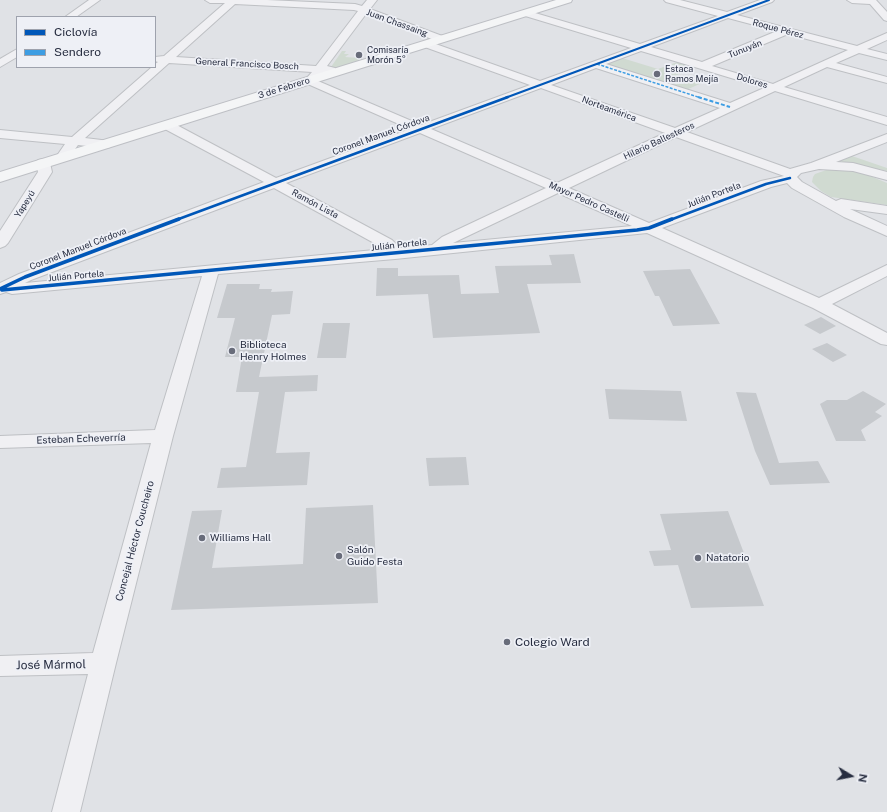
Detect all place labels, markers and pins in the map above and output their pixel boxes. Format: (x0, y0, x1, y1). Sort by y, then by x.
place label: Comisaría Morón 5° (367, 45, 409, 66)
marker: Comisaría Morón 5° (354, 50, 364, 60)
place label: Estaca Ramos Mejía (665, 64, 718, 85)
marker: Estaca Ramos Mejía (652, 69, 662, 79)
place label: Biblioteca Henry Holmes (240, 339, 306, 362)
marker: Biblioteca Henry Holmes (227, 346, 237, 356)
place label: Williams Hall (210, 532, 271, 544)
marker: Williams Hall (197, 533, 207, 543)
place label: Salón Guido Festa (347, 544, 402, 568)
marker: Salón Guido Festa (334, 551, 344, 561)
place label: Natatorio (706, 552, 749, 564)
marker: Natatorio (693, 553, 703, 563)
place label: Colegio Ward (515, 635, 590, 649)
marker: Colegio Ward (502, 637, 512, 647)

